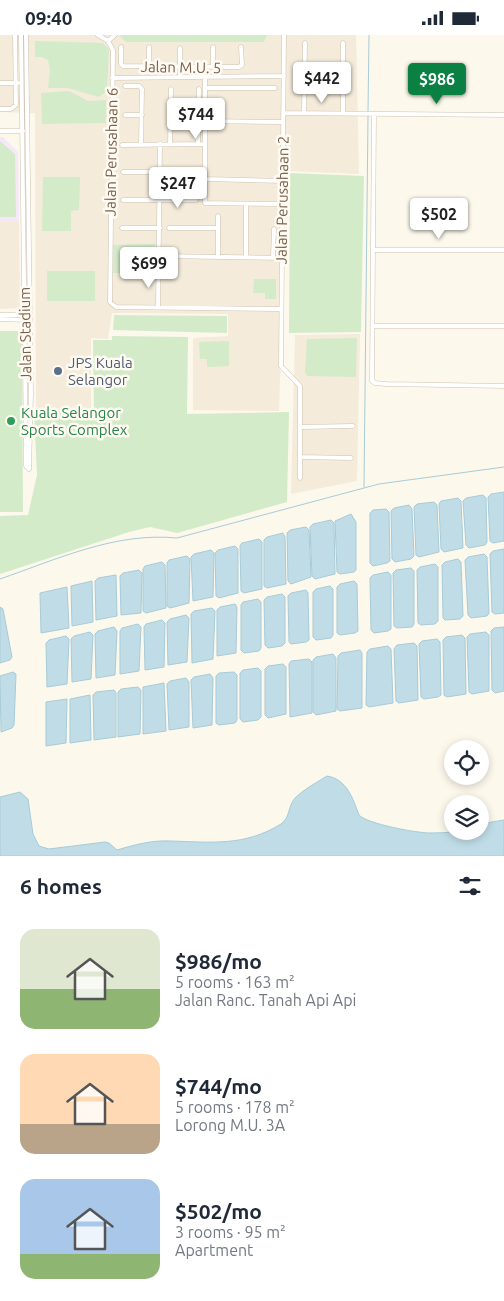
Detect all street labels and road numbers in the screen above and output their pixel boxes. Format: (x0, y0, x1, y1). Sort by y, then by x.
street label: Jalan M.U. 5 (140, 58, 222, 76)
street label: Jalan Perusahaan 6 (101, 88, 121, 216)
street label: Jalan Perusahaan 2 (272, 136, 292, 264)
street label: Jalan Stadium (16, 287, 34, 381)

